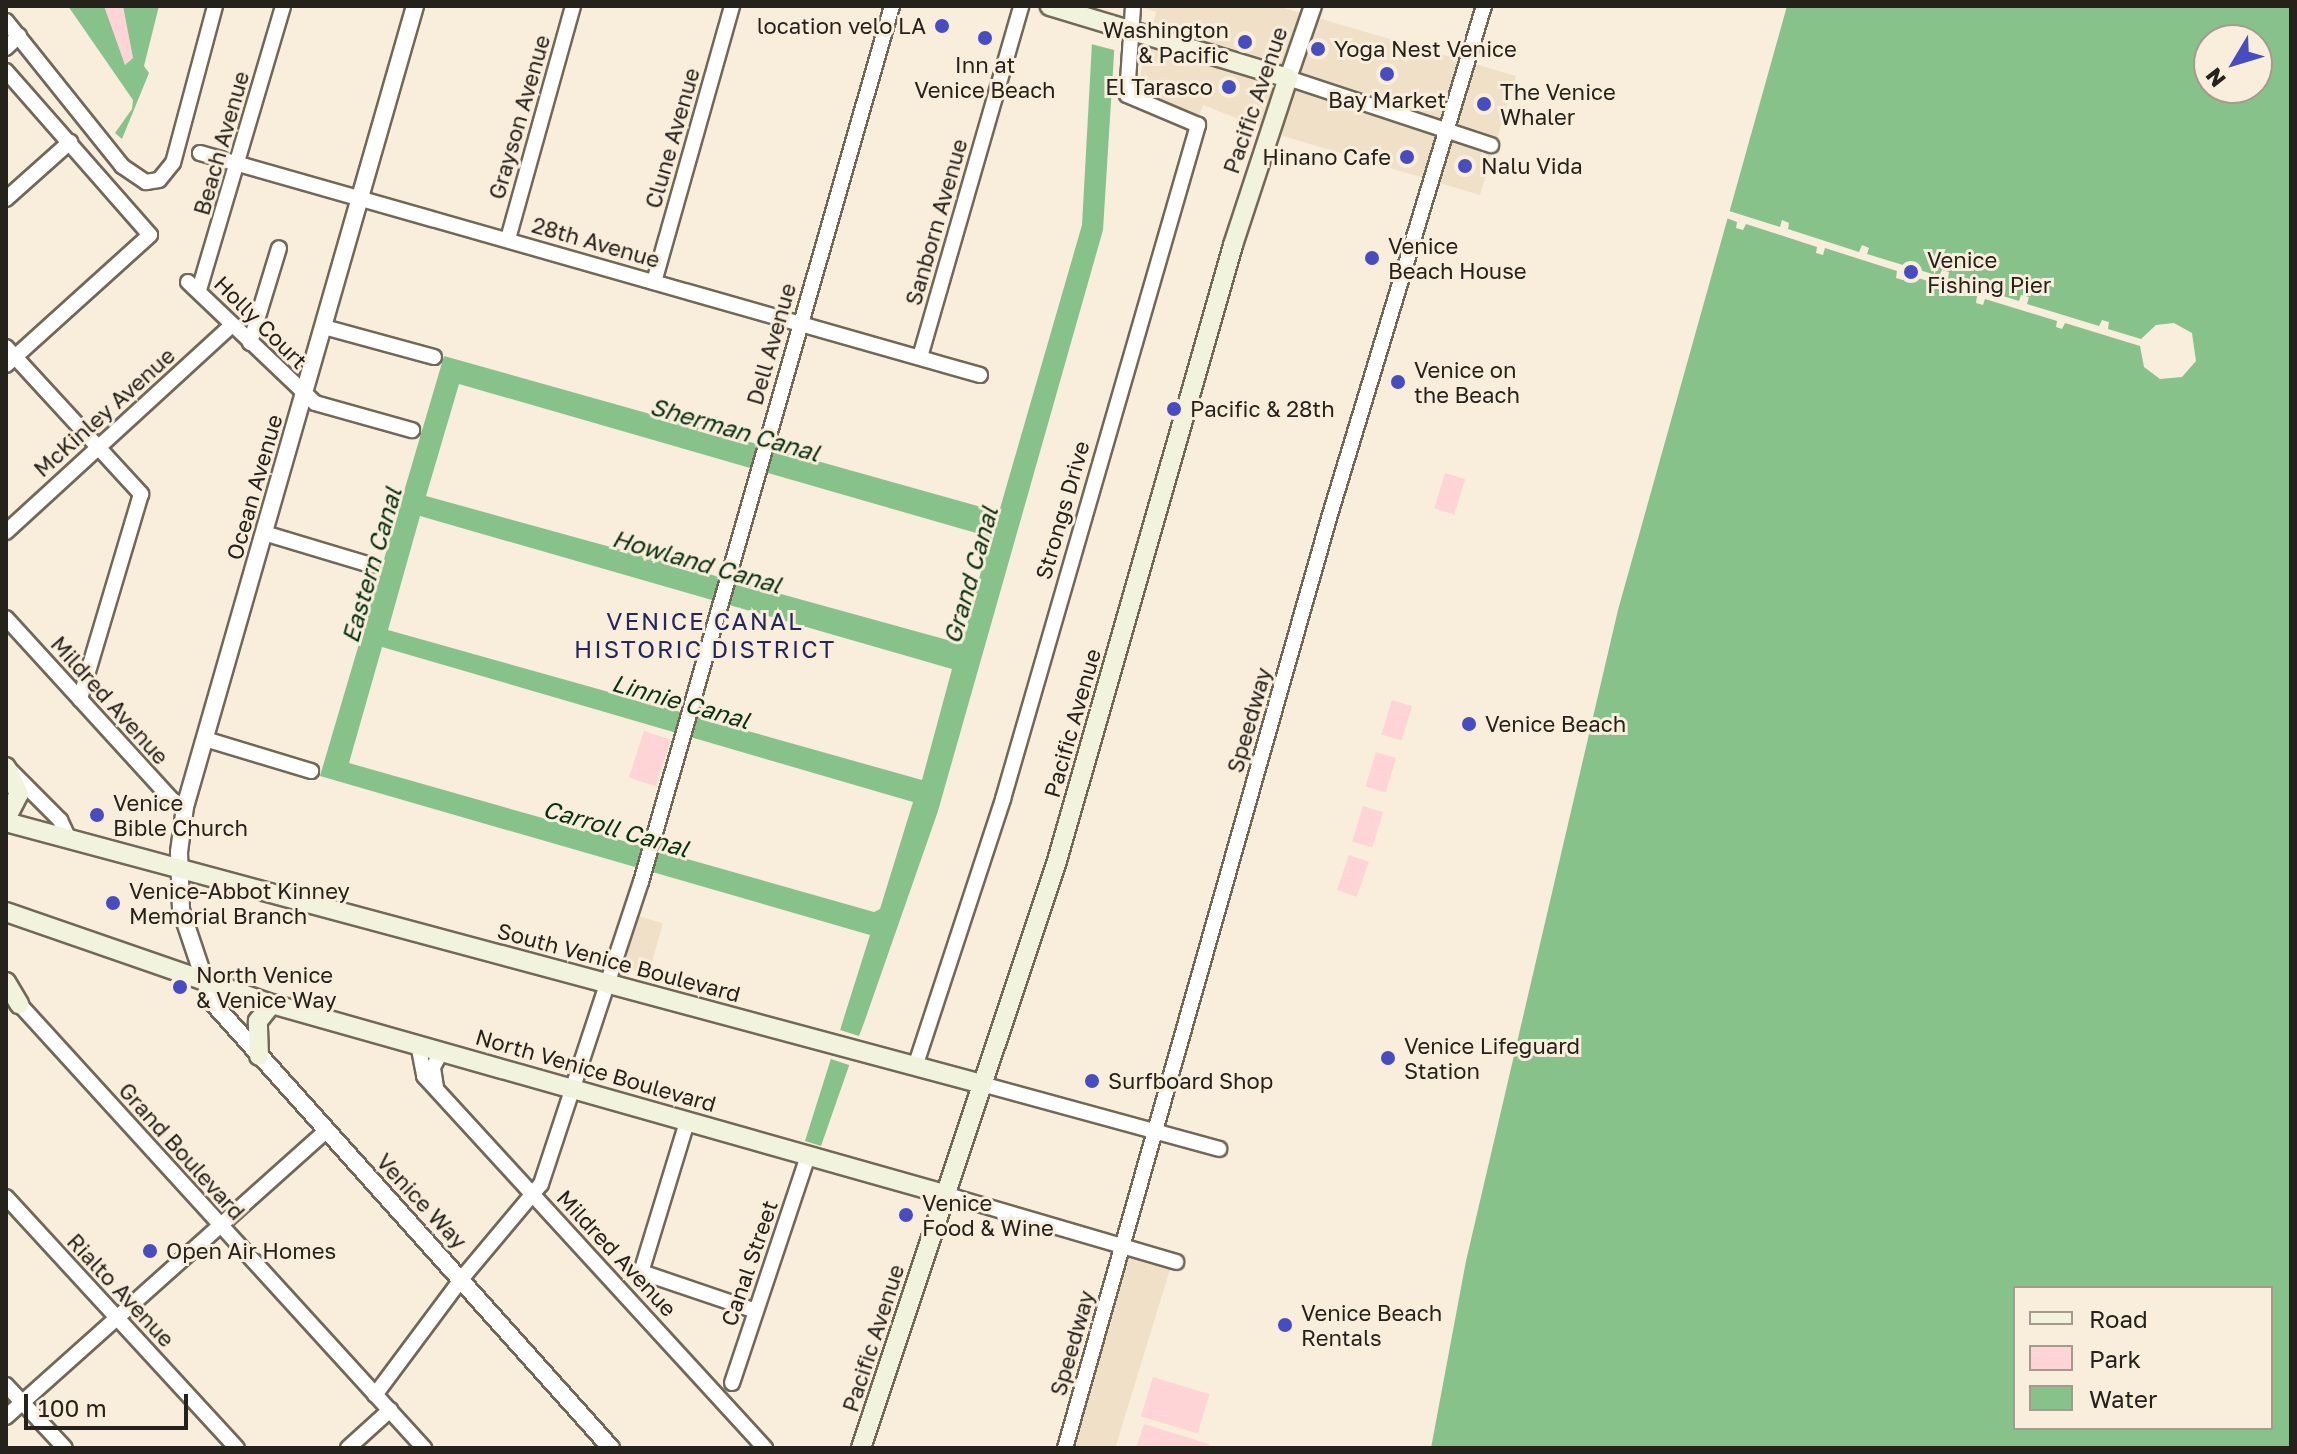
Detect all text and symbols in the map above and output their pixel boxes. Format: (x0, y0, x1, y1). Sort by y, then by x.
place label: location velo LA (757, 13, 926, 39)
place label: Washington & Pacific (1103, 16, 1229, 68)
marker: location velo LA (933, 17, 951, 35)
street label: Pacific Avenue (1218, 23, 1292, 177)
north arrow (2193, 24, 2273, 104)
marker: Inn at Venice Beach (976, 29, 994, 47)
street label: Grayson Avenue (483, 32, 555, 202)
marker: Washington & Pacific (1236, 33, 1254, 51)
place label: Yoga Nest Venice (1334, 36, 1517, 62)
marker: Yoga Nest Venice (1309, 40, 1327, 58)
place label: Inn at Venice Beach (914, 51, 1056, 102)
text: N (2199, 63, 2231, 93)
street label: Clune Avenue (639, 65, 705, 211)
marker: Bay Market (1378, 65, 1396, 83)
street label: Beach Avenue (188, 68, 254, 218)
place label: El Tarasco (1105, 74, 1213, 100)
marker: El Tarasco (1220, 78, 1238, 96)
place label: The Venice Whaler (1500, 78, 1616, 130)
place label: Bay Market (1328, 87, 1446, 113)
marker: The Venice Whaler (1475, 95, 1493, 113)
street label: Sanborn Avenue (900, 136, 972, 308)
place label: Hinano Cafe (1262, 144, 1391, 170)
marker: Hinano Cafe (1398, 148, 1416, 166)
place label: Nalu Vida (1481, 153, 1583, 179)
marker: Nalu Vida (1456, 157, 1474, 175)
street label: 28th Avenue (529, 211, 663, 273)
place label: Venice Beach House (1388, 232, 1527, 284)
place label: Venice Fishing Pier (1927, 246, 2051, 298)
marker: Venice Beach House (1363, 249, 1381, 267)
marker: Venice Fishing Pier (1902, 263, 1920, 281)
street label: Holly Court (209, 270, 313, 374)
street label: Dell Avenue (741, 280, 801, 408)
street label: McKinley Avenue (28, 342, 180, 482)
place label: Venice on the Beach (1414, 356, 1520, 408)
marker: Venice on the Beach (1389, 373, 1407, 391)
water label: Sherman Canal (647, 391, 823, 467)
place label: Pacific & 28th (1190, 396, 1335, 422)
marker: Pacific & 28th (1165, 400, 1183, 418)
street label: Ocean Avenue (221, 411, 287, 563)
street label: Strongs Drive (1030, 438, 1094, 582)
water label: Eastern Canal (335, 484, 407, 646)
water label: Grand Canal (937, 503, 1003, 647)
water label: Howland Canal (609, 523, 785, 599)
district label: VENICE CANAL HISTORIC DISTRICT (574, 607, 836, 663)
street label: Mildred Avenue (46, 631, 174, 769)
street label: Pacific Avenue (1038, 646, 1106, 800)
street label: Speedway (1221, 664, 1277, 776)
water label: Linnie Canal (609, 668, 753, 734)
place label: Venice Beach (1485, 711, 1626, 737)
marker: Venice Beach (1460, 715, 1478, 733)
place label: Venice Bible Church (113, 789, 248, 840)
water label: Carroll Canal (540, 793, 692, 863)
marker: Venice Bible Church (88, 806, 106, 824)
place label: Venice-Abbot Kinney Memorial Branch (129, 877, 350, 928)
marker: Venice-Abbot Kinney Memorial Branch (104, 894, 122, 912)
street label: South Venice Boulevard (495, 917, 743, 1007)
place label: North Venice & Venice Way (196, 961, 337, 1012)
marker: North Venice & Venice Way (171, 978, 189, 996)
street label: North Venice Boulevard (473, 1023, 719, 1117)
place label: Venice Lifeguard Station (1404, 1032, 1580, 1084)
marker: Venice Lifeguard Station (1379, 1049, 1397, 1067)
place label: Surfboard Shop (1108, 1068, 1273, 1094)
marker: Surfboard Shop (1083, 1072, 1101, 1090)
street label: Grand Boulevard (114, 1077, 250, 1225)
street label: Venice Way (371, 1148, 473, 1254)
street label: Mildred Avenue (552, 1184, 682, 1322)
place label: Venice Food & Wine (922, 1189, 1054, 1240)
street label: Canal Street (715, 1197, 783, 1329)
marker: Venice Food & Wine (897, 1206, 915, 1224)
street label: Rialto Avenue (62, 1228, 180, 1352)
place label: Open Air Homes (166, 1238, 336, 1264)
marker: Open Air Homes (141, 1242, 159, 1260)
street label: Pacific Avenue (837, 1261, 909, 1415)
legend (2013, 1286, 2273, 1430)
street label: Speedway (1044, 1287, 1100, 1399)
place label: Venice Beach Rentals (1301, 1299, 1442, 1350)
text: Road (2089, 1304, 2148, 1333)
marker: Venice Beach Rentals (1276, 1316, 1294, 1334)
text: Park (2089, 1344, 2141, 1373)
scale bar (28, 1378, 192, 1428)
text: Water (2089, 1384, 2157, 1413)
text: 100 m (38, 1393, 107, 1422)

